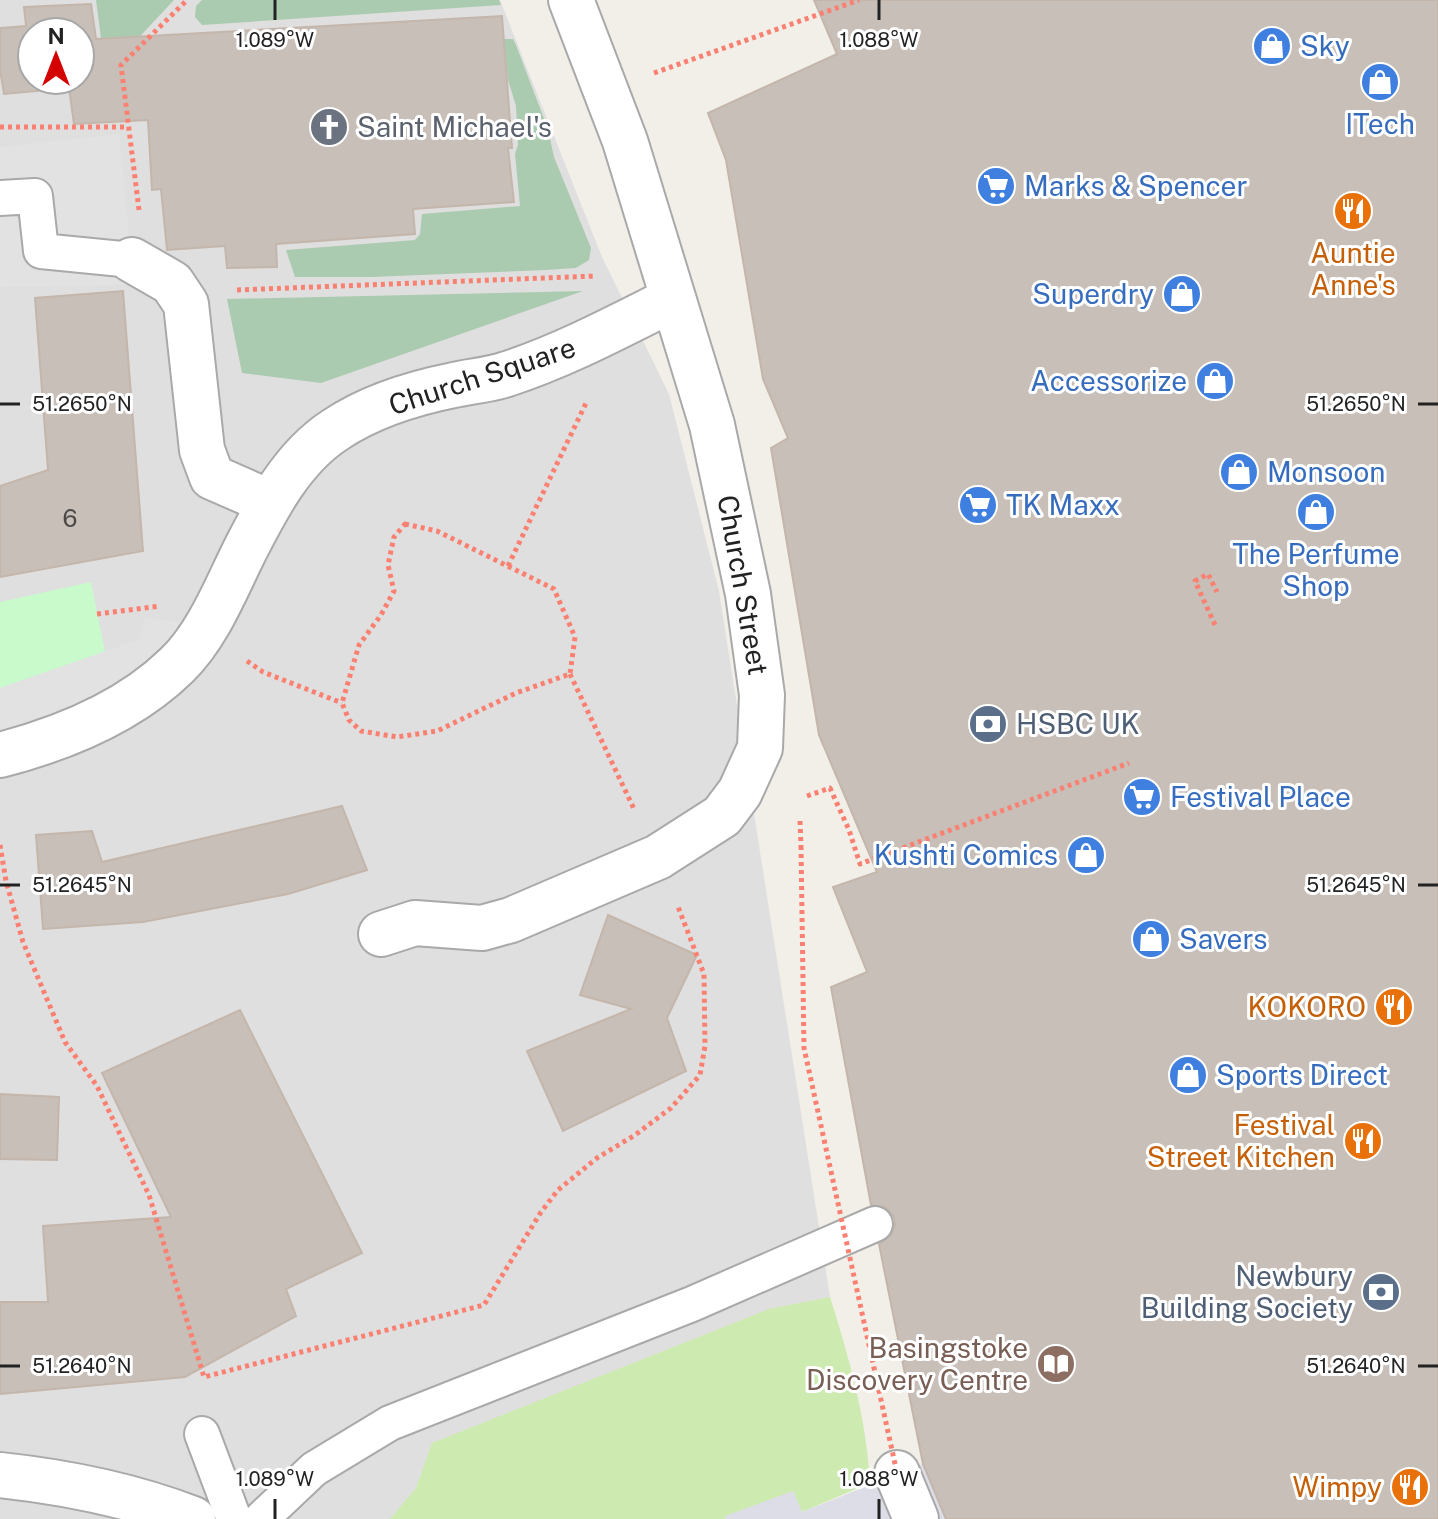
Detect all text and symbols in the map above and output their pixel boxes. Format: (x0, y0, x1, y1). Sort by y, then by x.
north arrow (16, 16, 96, 96)
text: N (47, 23, 65, 49)
shop icon: Sky (1251, 25, 1293, 67)
text: 1.089°W (236, 28, 314, 52)
text: 1.088°W (840, 28, 918, 52)
place label: Sky (1300, 29, 1350, 62)
shop icon: ITech (1359, 61, 1401, 103)
church icon: Saint Michael's (308, 106, 350, 148)
place label: ITech (1345, 107, 1415, 140)
place label: Saint Michael's (357, 110, 552, 143)
supermarket icon: Marks & Spencer (975, 165, 1017, 207)
place label: Marks & Spencer (1024, 169, 1247, 202)
restaurant icon: Auntie Anne's (1332, 190, 1374, 232)
place label: Auntie Anne's (1310, 236, 1396, 301)
shop icon: Superdry (1161, 273, 1203, 315)
place label: Superdry (1032, 277, 1154, 310)
street label: Church Square (384, 330, 579, 421)
shop icon: Accessorize (1194, 360, 1236, 402)
place label: Accessorize (1030, 364, 1187, 397)
text: 51.2650°N (32, 392, 132, 416)
text: 51.2650°N (1306, 392, 1406, 416)
shop icon: Monsoon (1218, 451, 1260, 493)
place label: Monsoon (1267, 455, 1385, 488)
supermarket icon: TK Maxx (957, 484, 999, 526)
place label: TK Maxx (1006, 488, 1120, 521)
shop icon: The Perfume Shop (1295, 491, 1337, 533)
street label: Church Street (711, 492, 776, 678)
house number: 6 (63, 504, 77, 532)
place label: The Perfume Shop (1232, 537, 1400, 602)
bank icon: HSBC UK (967, 703, 1009, 745)
place label: HSBC UK (1016, 707, 1140, 740)
supermarket icon: Festival Place (1121, 776, 1163, 818)
place label: Festival Place (1170, 780, 1351, 813)
shop icon: Kushti Comics (1065, 834, 1107, 876)
place label: Kushti Comics (874, 838, 1058, 871)
text: 51.2645°N (32, 873, 132, 897)
text: 51.2645°N (1306, 873, 1406, 897)
shop icon: Savers (1130, 918, 1172, 960)
place label: Savers (1179, 922, 1267, 955)
restaurant icon: KOKORO (1373, 986, 1415, 1028)
place label: KOKORO (1247, 990, 1366, 1023)
shop icon: Sports Direct (1167, 1054, 1209, 1096)
place label: Sports Direct (1216, 1058, 1388, 1091)
place label: Festival Street Kitchen (1147, 1108, 1335, 1173)
restaurant icon: Festival Street Kitchen (1342, 1120, 1384, 1162)
place label: Newbury Building Society (1141, 1259, 1353, 1324)
bank icon: Newbury Building Society (1360, 1271, 1402, 1313)
place label: Basingstoke Discovery Centre (806, 1331, 1028, 1396)
library icon: Basingstoke Discovery Centre (1035, 1343, 1077, 1385)
text: 51.2640°N (32, 1354, 132, 1378)
text: 51.2640°N (1306, 1354, 1406, 1378)
restaurant icon: Wimpy (1389, 1466, 1431, 1508)
text: 1.089°W (236, 1467, 314, 1491)
text: 1.088°W (840, 1467, 918, 1491)
place label: Wimpy (1293, 1470, 1382, 1503)

